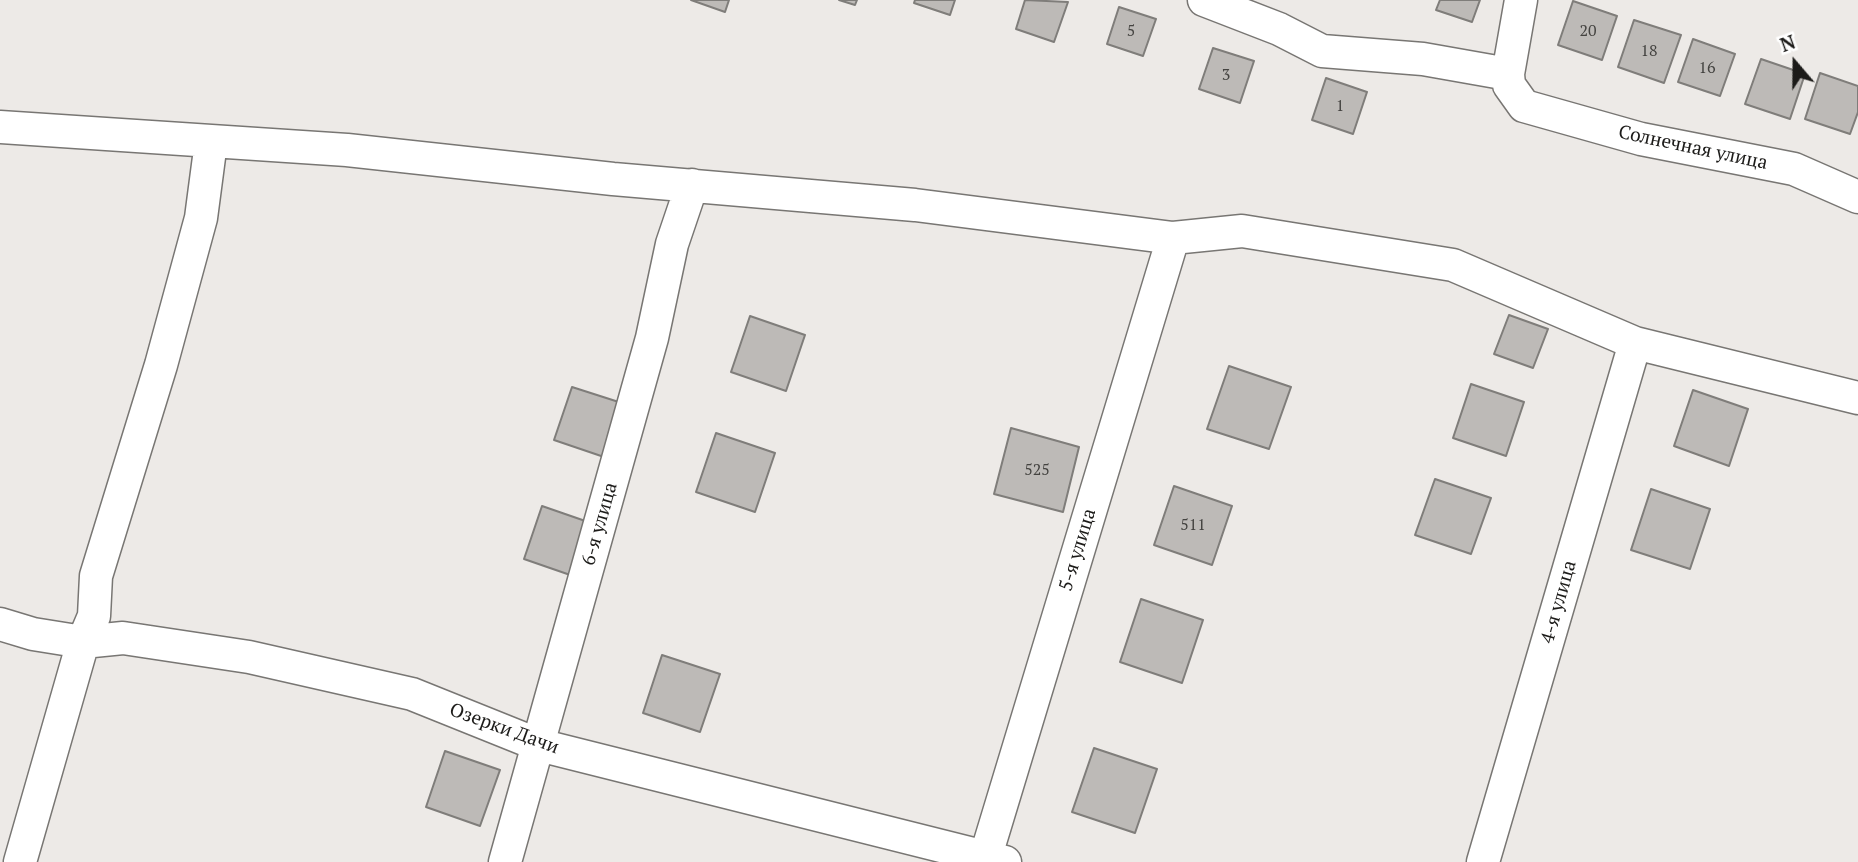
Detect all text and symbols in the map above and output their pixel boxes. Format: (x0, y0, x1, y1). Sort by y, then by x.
house number: 5 (1127, 21, 1135, 41)
house number: 20 (1579, 21, 1597, 41)
north arrow (1760, 28, 1830, 98)
text: N (1777, 29, 1799, 57)
house number: 18 (1640, 41, 1658, 61)
house number: 16 (1698, 58, 1716, 78)
house number: 3 (1222, 65, 1230, 85)
house number: 1 (1336, 96, 1344, 116)
street label: Солнечная улица (1616, 121, 1770, 175)
house number: 525 (1024, 460, 1050, 480)
street label: 6-я улица (577, 480, 623, 568)
street label: 5-я улица (1055, 506, 1101, 594)
house number: 511 (1180, 515, 1206, 535)
street label: 4-я улица (1536, 558, 1582, 646)
street label: Озерки Дачи (446, 699, 562, 759)

